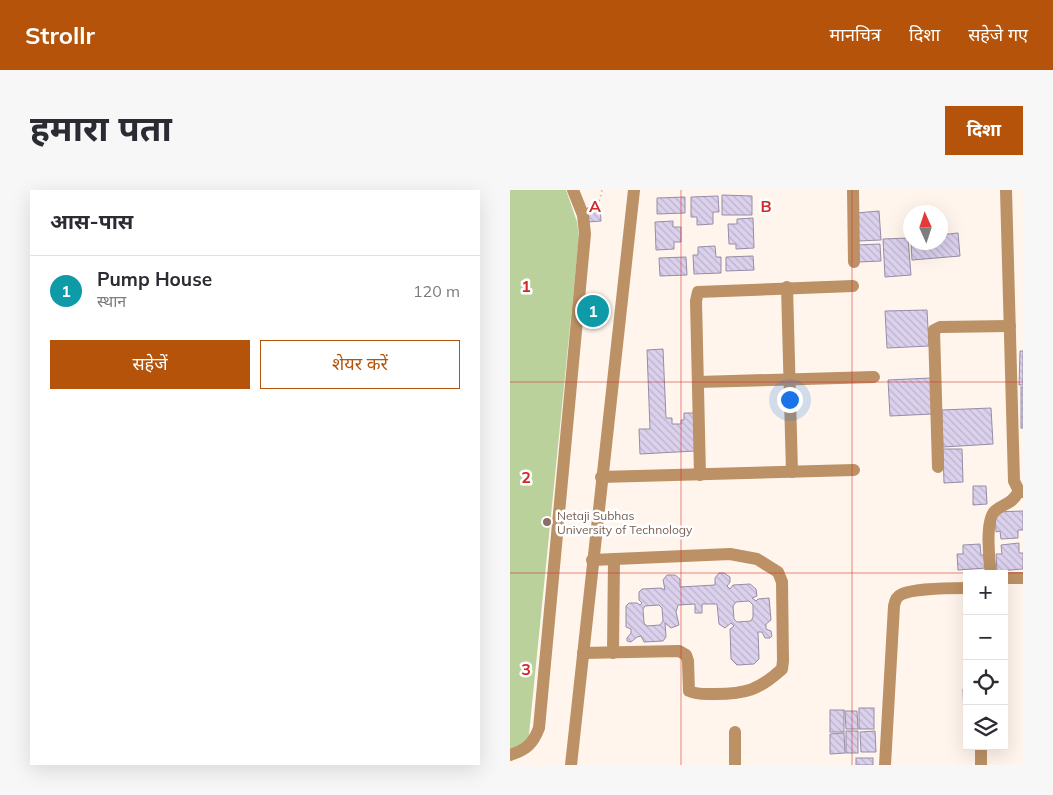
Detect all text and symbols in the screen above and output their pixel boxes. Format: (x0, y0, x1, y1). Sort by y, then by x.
text: Strollr (25, 20, 95, 50)
text: मानचित्र (830, 23, 881, 46)
text: दिशा (909, 23, 940, 46)
text: सहेजे गए (968, 23, 1028, 46)
text: हमारा पता (30, 106, 172, 150)
button: दिशा (945, 106, 1023, 155)
text: A (589, 196, 601, 216)
text: B (760, 196, 772, 216)
north arrow (903, 205, 948, 250)
text: आस-पास (50, 208, 133, 234)
text: Pump House (97, 267, 212, 291)
text: 1 (521, 276, 531, 296)
text: 1 (61, 281, 71, 301)
text: 120 m (413, 281, 460, 301)
text: स्थान (97, 291, 126, 311)
pin: 1 (577, 292, 609, 330)
button: सहेजें (50, 340, 250, 389)
button: शेयर करें (260, 340, 460, 389)
your location (777, 387, 803, 413)
text: 2 (521, 467, 531, 487)
place label: Netaji Subhas University of Technology (557, 508, 693, 537)
marker: Netaji Subhas University of Technology (541, 516, 553, 528)
map controls (963, 570, 1008, 750)
button: + (963, 570, 1008, 615)
button: − (963, 615, 1008, 660)
text: 3 (521, 659, 531, 679)
button: locate (963, 660, 1008, 705)
button: layers (963, 705, 1008, 750)

